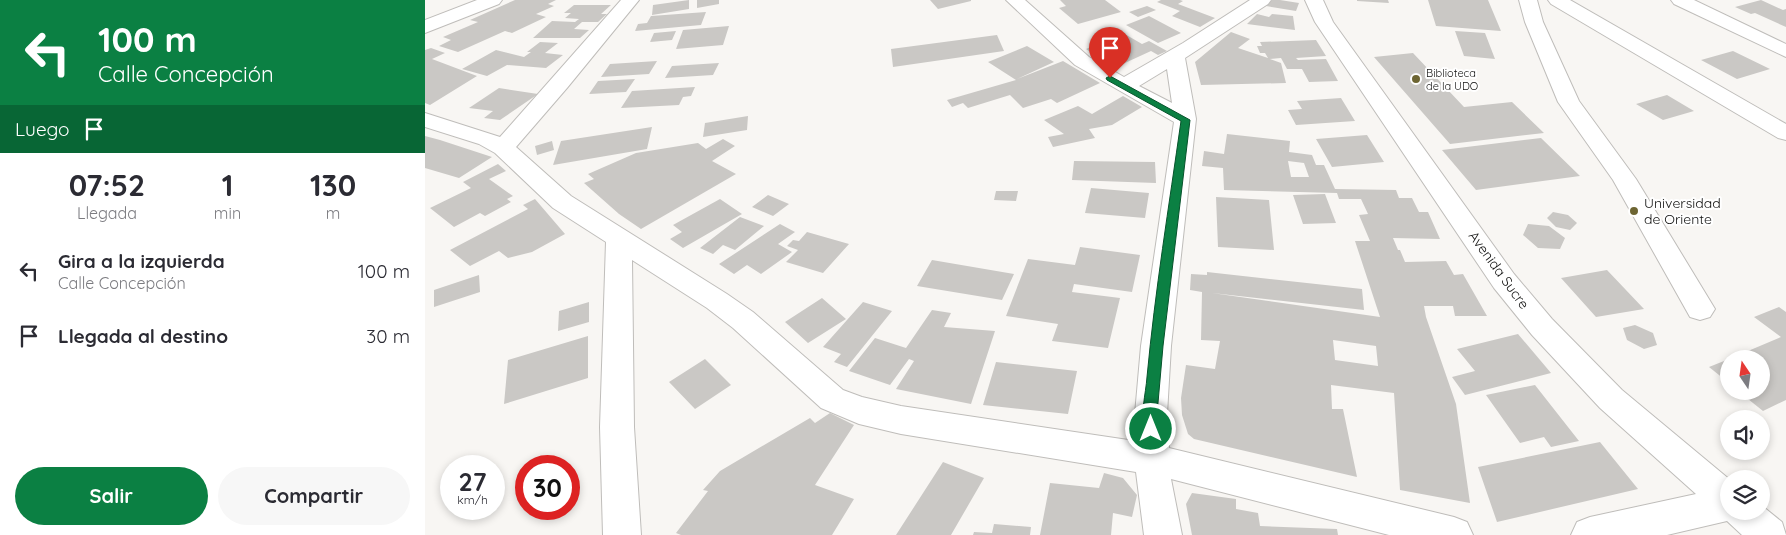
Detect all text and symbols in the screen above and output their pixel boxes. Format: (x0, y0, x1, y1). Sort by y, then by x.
text: 100 m (98, 17, 197, 61)
icon: left (15, 20, 80, 85)
pin (1089, 27, 1131, 78)
icon: arrive (1096, 34, 1124, 62)
text: Calle Concepción (98, 60, 274, 88)
place label: Biblioteca de la UDO (1426, 66, 1478, 93)
marker: Biblioteca de la UDO (1410, 73, 1422, 85)
icon: arrive (80, 115, 108, 143)
text: Luego (15, 117, 70, 141)
text: 07:52 (69, 166, 145, 204)
text: 1 (222, 166, 233, 204)
text: 130 (310, 166, 356, 204)
place label: Universidad de Oriente (1644, 194, 1721, 228)
text: Llegada (77, 203, 137, 223)
text: min (214, 203, 241, 223)
text: m (326, 203, 340, 223)
marker: Universidad de Oriente (1628, 205, 1640, 217)
street label: Avenida Sucre (1465, 228, 1533, 313)
text: Gira a la izquierda (58, 249, 225, 273)
icon: left (15, 257, 43, 285)
text: 100 m (358, 259, 410, 283)
text: Calle Concepción (58, 273, 186, 293)
icon: arrive (15, 322, 43, 350)
text: Llegada al destino (58, 324, 228, 348)
text: 30 m (366, 324, 410, 348)
north arrow (1720, 350, 1770, 400)
map controls (1720, 350, 1770, 520)
position arrow (1124, 402, 1176, 454)
button: sound (1720, 410, 1770, 460)
speed limit sign: 30 (515, 455, 580, 520)
text: 27 (459, 466, 486, 497)
button: Salir (15, 467, 208, 525)
button: Compartir (218, 467, 410, 525)
button: layers (1720, 470, 1770, 520)
text: km/h (457, 492, 488, 507)

